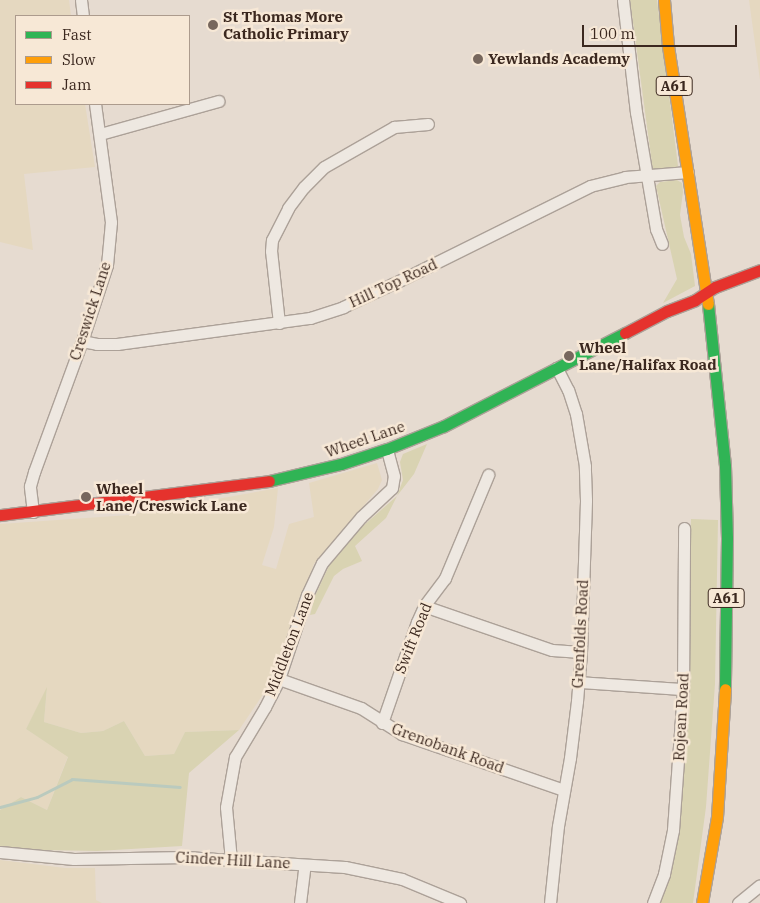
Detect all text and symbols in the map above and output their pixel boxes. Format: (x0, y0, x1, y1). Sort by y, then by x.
place label: St Thomas More Catholic Primary (223, 7, 349, 42)
legend (15, 15, 190, 105)
scale bar (585, 15, 740, 47)
marker: St Thomas More Catholic Primary (207, 19, 219, 31)
text: 100 m (590, 24, 635, 43)
text: Fast (62, 25, 92, 44)
text: Slow (62, 50, 95, 69)
place label: Yewlands Academy (488, 50, 630, 68)
marker: Yewlands Academy (472, 53, 484, 65)
road number: A61 (655, 74, 693, 98)
text: Jam (62, 75, 91, 94)
street label: Hill Top Road (346, 255, 440, 311)
street label: Creswick Lane (66, 259, 114, 363)
place label: Wheel Lane/Halifax Road (579, 338, 717, 373)
marker: Wheel Lane/Halifax Road (563, 350, 575, 362)
street label: Wheel Lane (323, 417, 407, 461)
place label: Wheel Lane/Creswick Lane (96, 479, 247, 514)
marker: Wheel Lane/Creswick Lane (80, 491, 92, 503)
street label: Grenfolds Road (568, 579, 592, 689)
road number: A61 (707, 586, 745, 610)
street label: Middleton Lane (261, 589, 317, 699)
street label: Swift Road (391, 600, 435, 676)
street label: Rojean Road (670, 673, 692, 761)
street label: Grenobank Road (389, 719, 507, 777)
street label: Cinder Hill Lane (175, 848, 291, 872)

